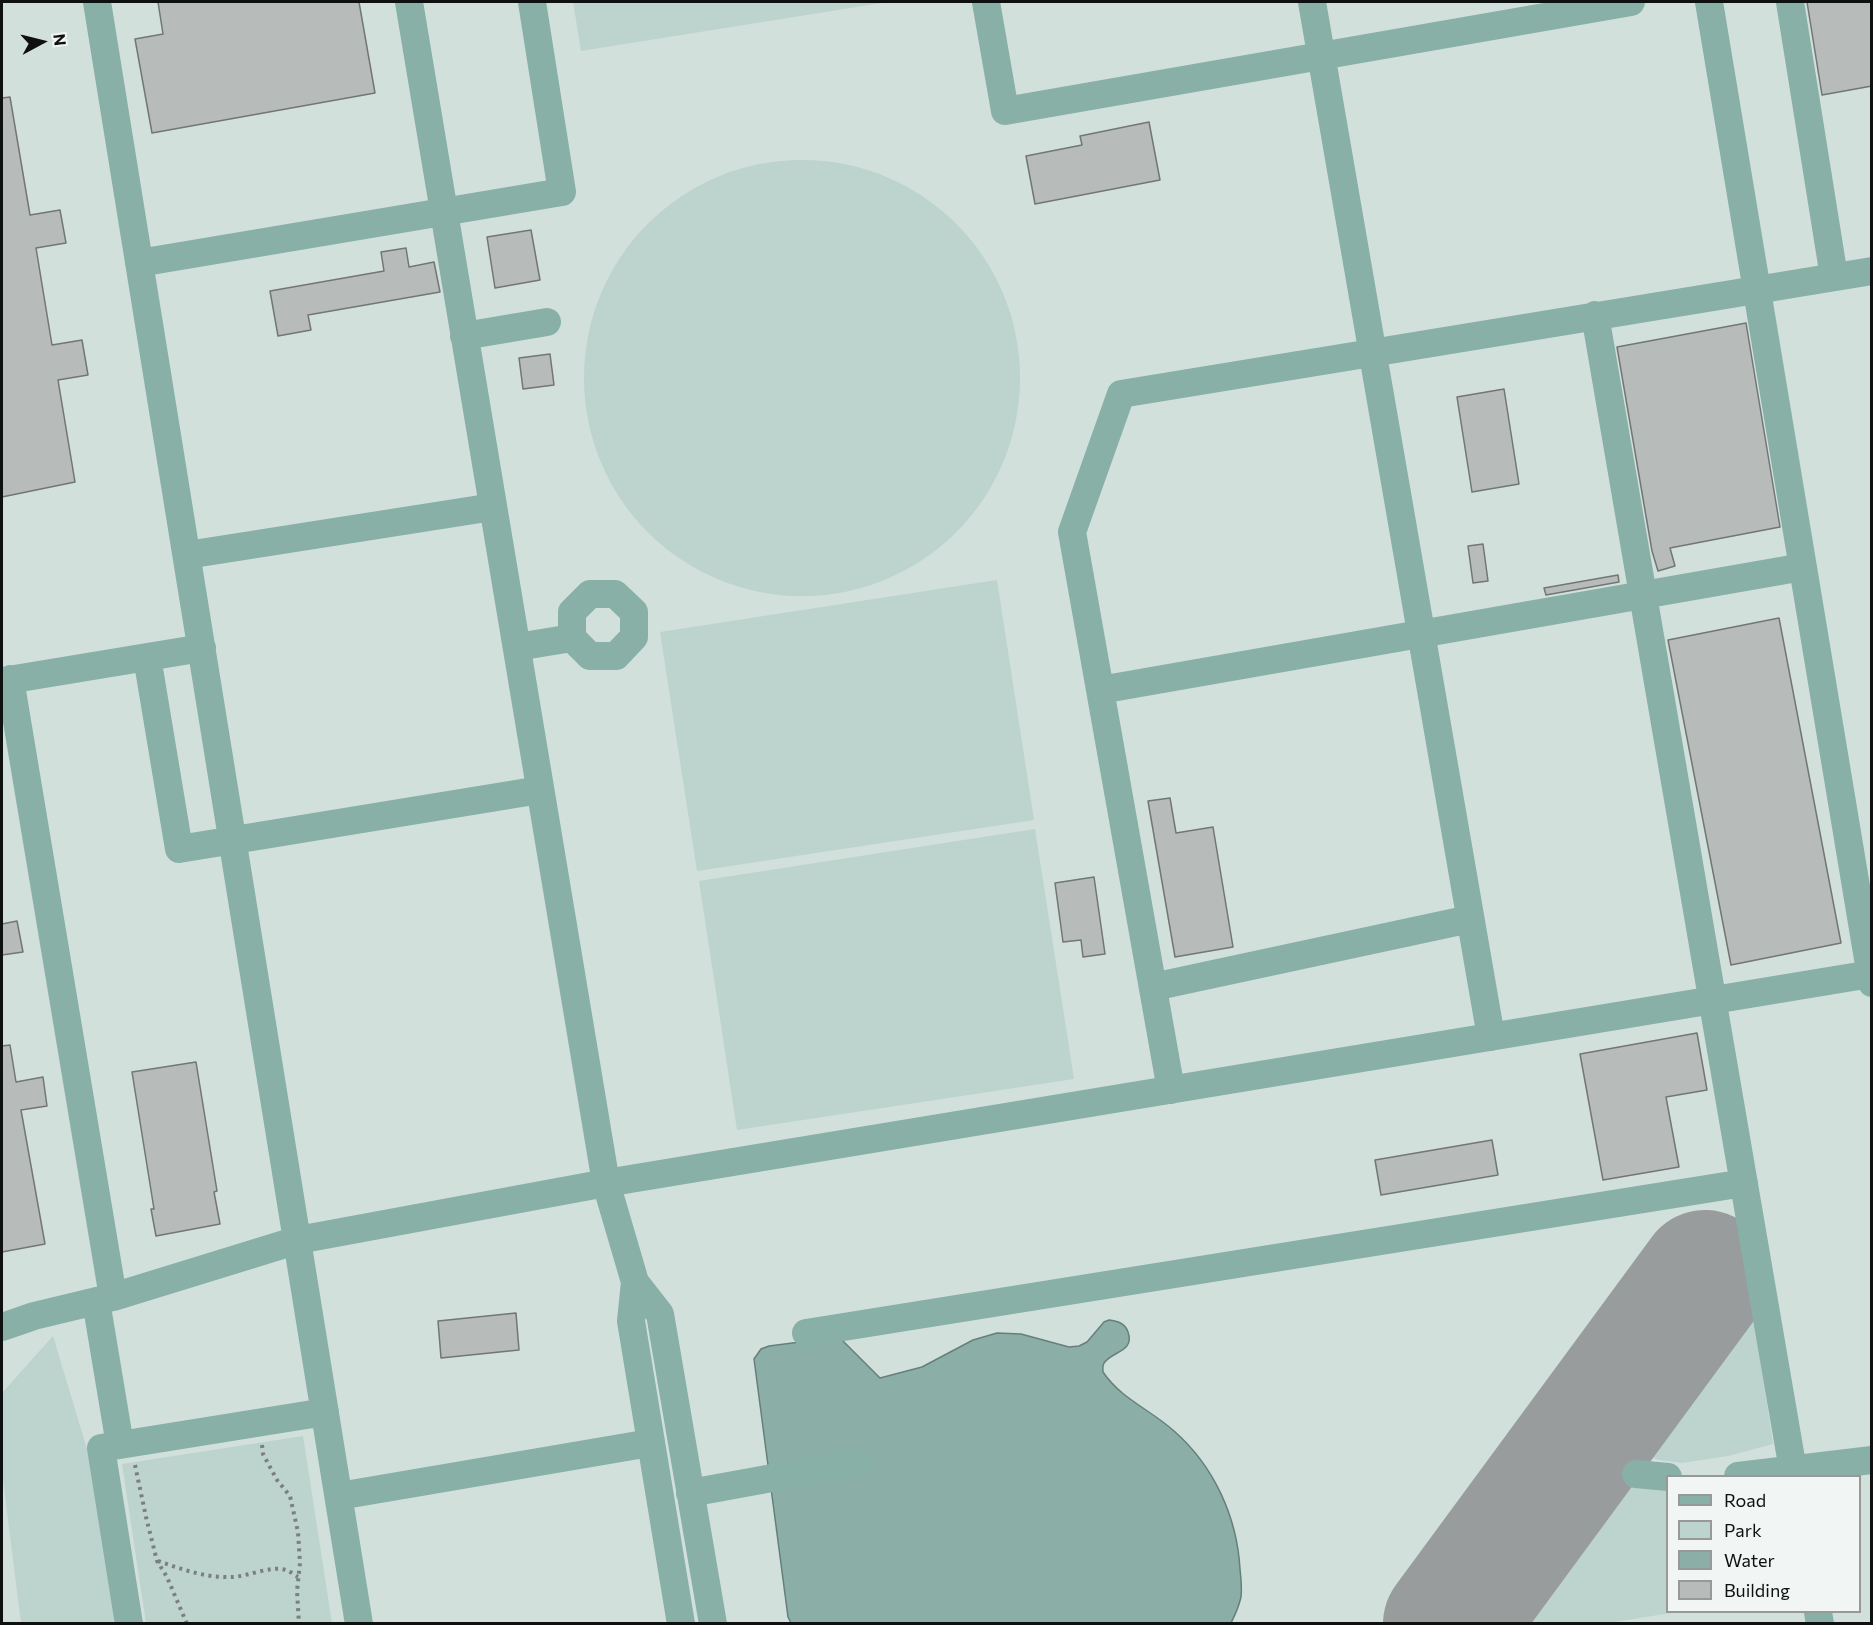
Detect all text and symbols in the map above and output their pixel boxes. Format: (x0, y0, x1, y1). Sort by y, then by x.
north arrow (12, 12, 72, 72)
text: N (50, 33, 71, 47)
legend (1666, 1475, 1861, 1613)
text: Road (1724, 1489, 1766, 1511)
text: Park (1724, 1519, 1762, 1541)
text: Water (1724, 1549, 1775, 1571)
text: Building (1724, 1579, 1790, 1601)

